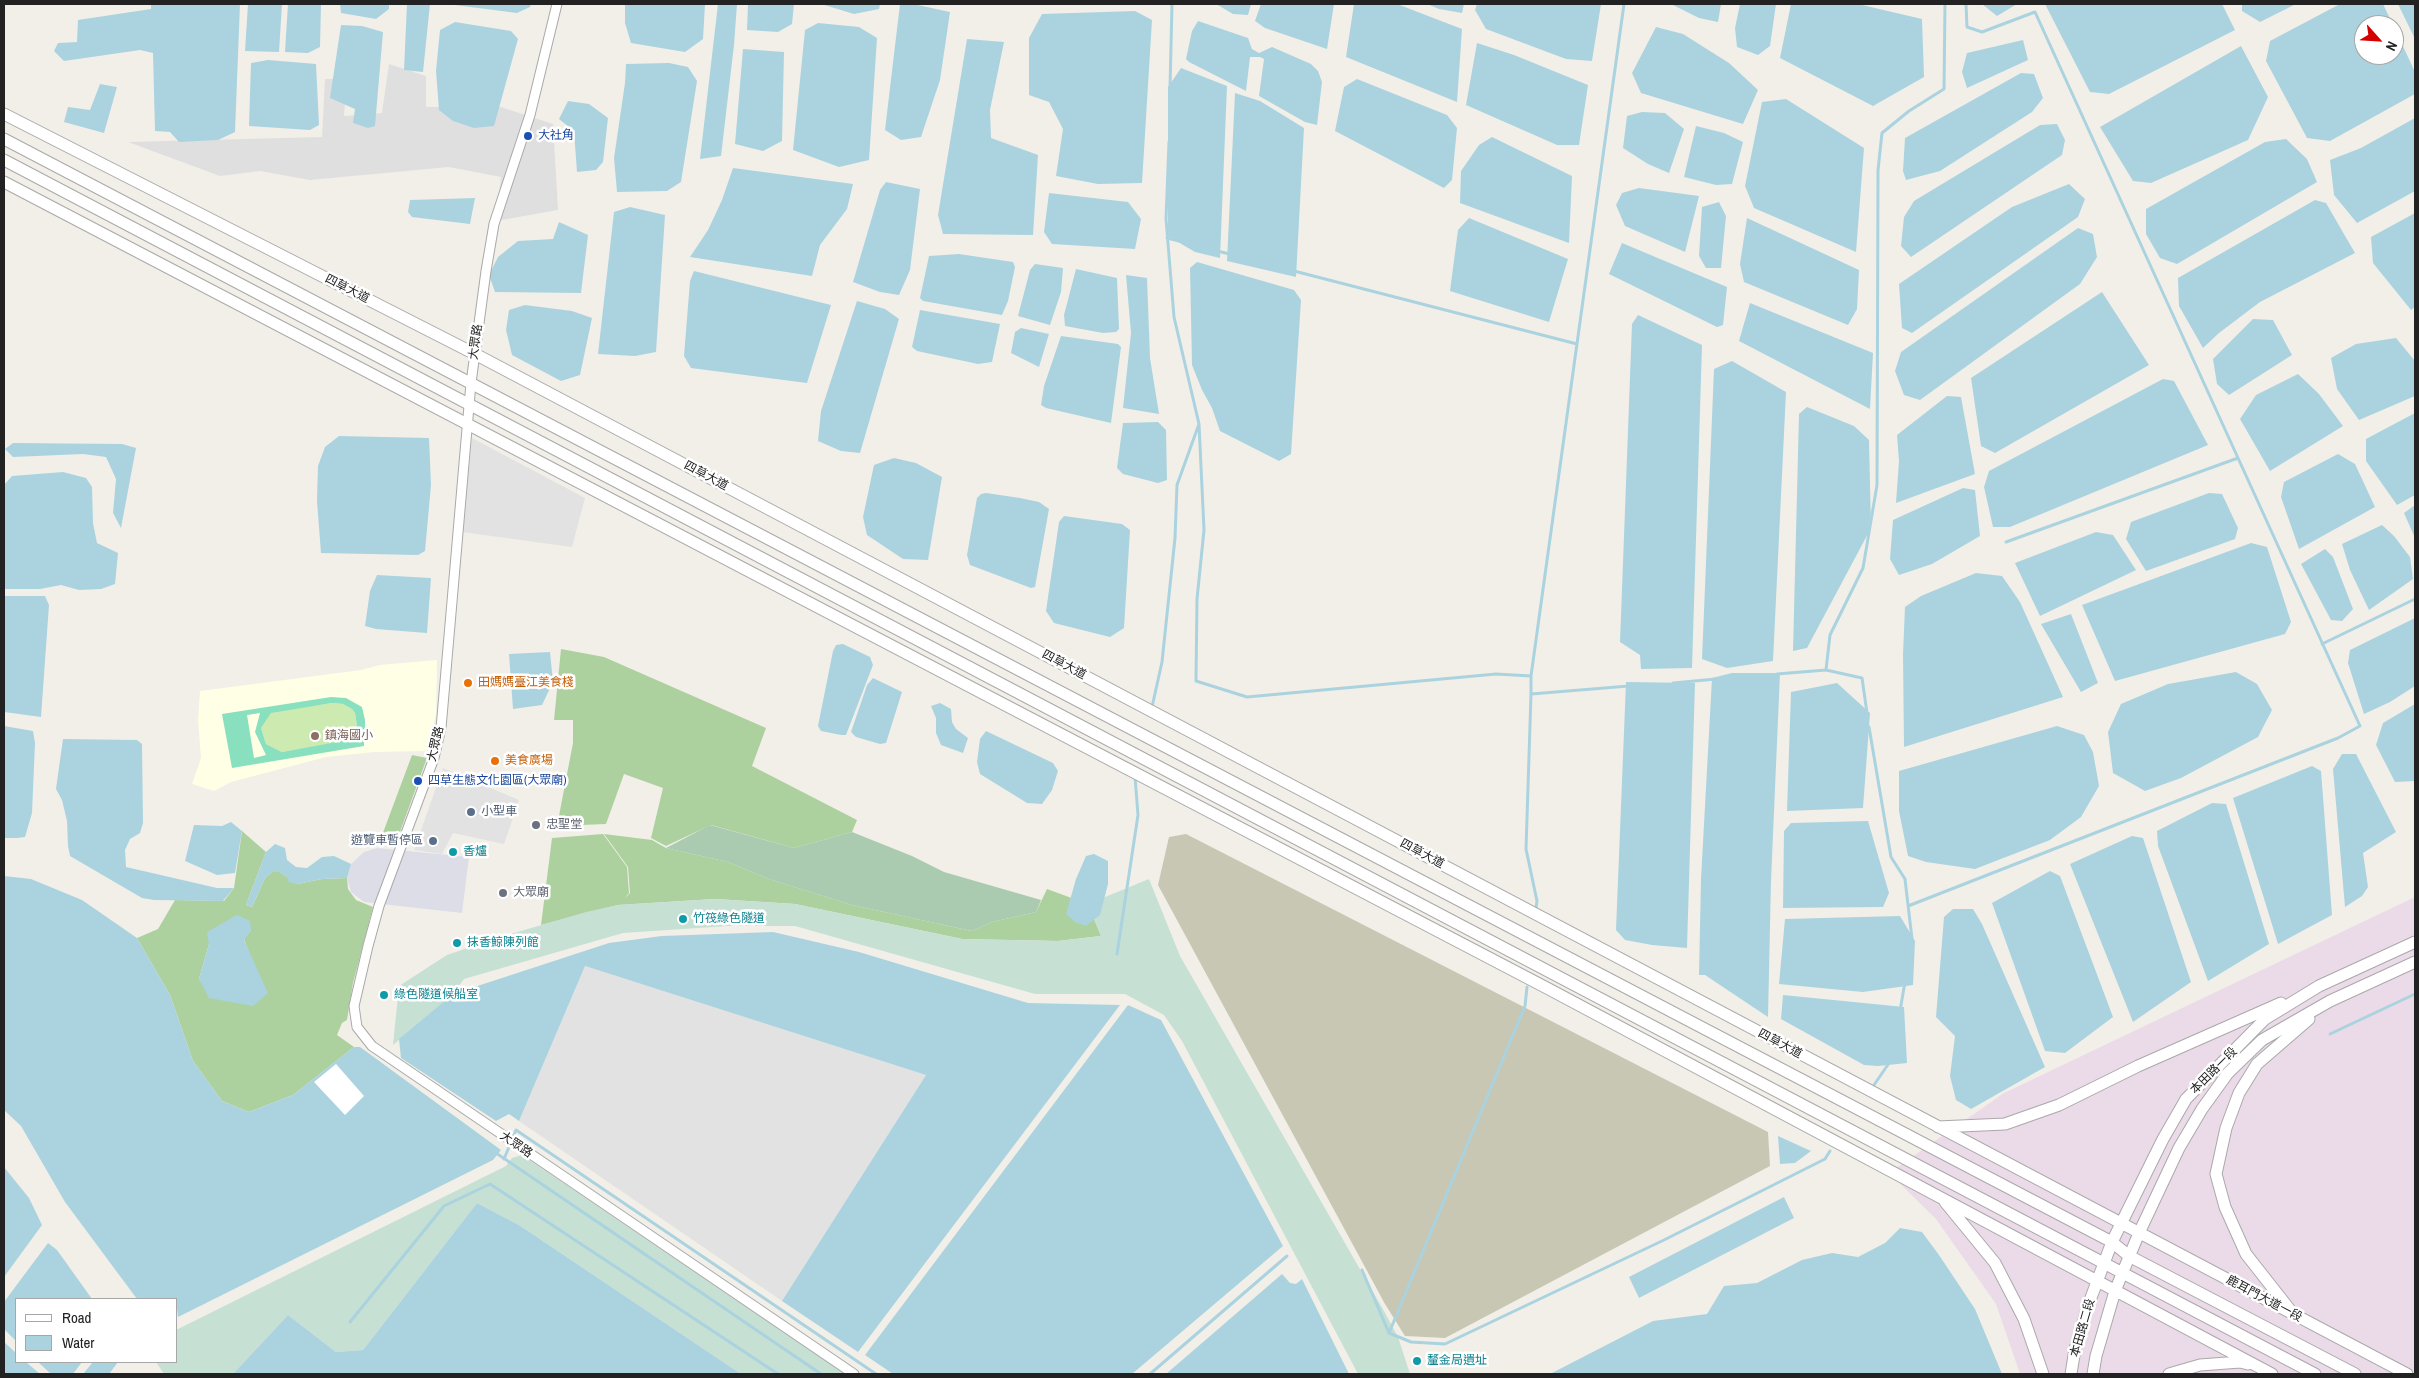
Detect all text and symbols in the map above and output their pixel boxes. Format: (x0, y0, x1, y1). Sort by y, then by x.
north arrow (2354, 15, 2404, 65)
text: N (2382, 38, 2401, 54)
place label: 大社角 (538, 129, 574, 143)
marker: 大社角 (522, 130, 534, 142)
street label: 四草大道 (322, 272, 372, 306)
street label: 大眾路 (466, 323, 486, 361)
street label: 四草大道 (681, 458, 731, 494)
street label: 四草大道 (1039, 647, 1089, 683)
place label: 田媽媽臺江美食棧 (478, 676, 574, 690)
marker: 田媽媽臺江美食棧 (462, 677, 474, 689)
street label: 大眾路 (425, 725, 447, 763)
place label: 鎮海國小 (325, 729, 373, 743)
marker: 鎮海國小 (309, 730, 321, 742)
place label: 美食廣場 (505, 754, 553, 768)
marker: 美食廣場 (489, 755, 501, 767)
place label: 四草生態文化園區(大眾廟) (428, 774, 567, 788)
marker: 四草生態文化園區(大眾廟) (412, 775, 424, 787)
place label: 小型車 (481, 805, 517, 819)
marker: 小型車 (465, 806, 477, 818)
place label: 忠聖堂 (546, 818, 582, 832)
marker: 忠聖堂 (530, 819, 542, 831)
place label: 遊覽車暫停區 (351, 834, 423, 848)
marker: 遊覽車暫停區 (427, 835, 439, 847)
street label: 四草大道 (1397, 836, 1447, 872)
place label: 香爐 (463, 845, 487, 859)
marker: 香爐 (447, 846, 459, 858)
place label: 大眾廟 (513, 886, 549, 900)
marker: 大眾廟 (497, 887, 509, 899)
place label: 竹筏綠色隧道 (693, 912, 765, 926)
marker: 竹筏綠色隧道 (677, 913, 689, 925)
place label: 抹香鯨陳列館 (467, 936, 539, 950)
marker: 抹香鯨陳列館 (451, 937, 463, 949)
place label: 綠色隧道候船室 (394, 988, 478, 1002)
marker: 綠色隧道候船室 (378, 989, 390, 1001)
street label: 四草大道 (1755, 1026, 1805, 1062)
street label: 本田路一段 (2188, 1045, 2240, 1097)
street label: 大眾路 (497, 1129, 535, 1161)
street label: 鹿耳門大道一段 (2224, 1273, 2304, 1325)
street label: 本田路二段 (2068, 1297, 2098, 1359)
legend (15, 1298, 178, 1363)
text: Road (62, 1307, 91, 1328)
text: Water (62, 1332, 94, 1353)
place label: 釐金局遺址 (1427, 1354, 1487, 1368)
marker: 釐金局遺址 (1411, 1355, 1423, 1367)

